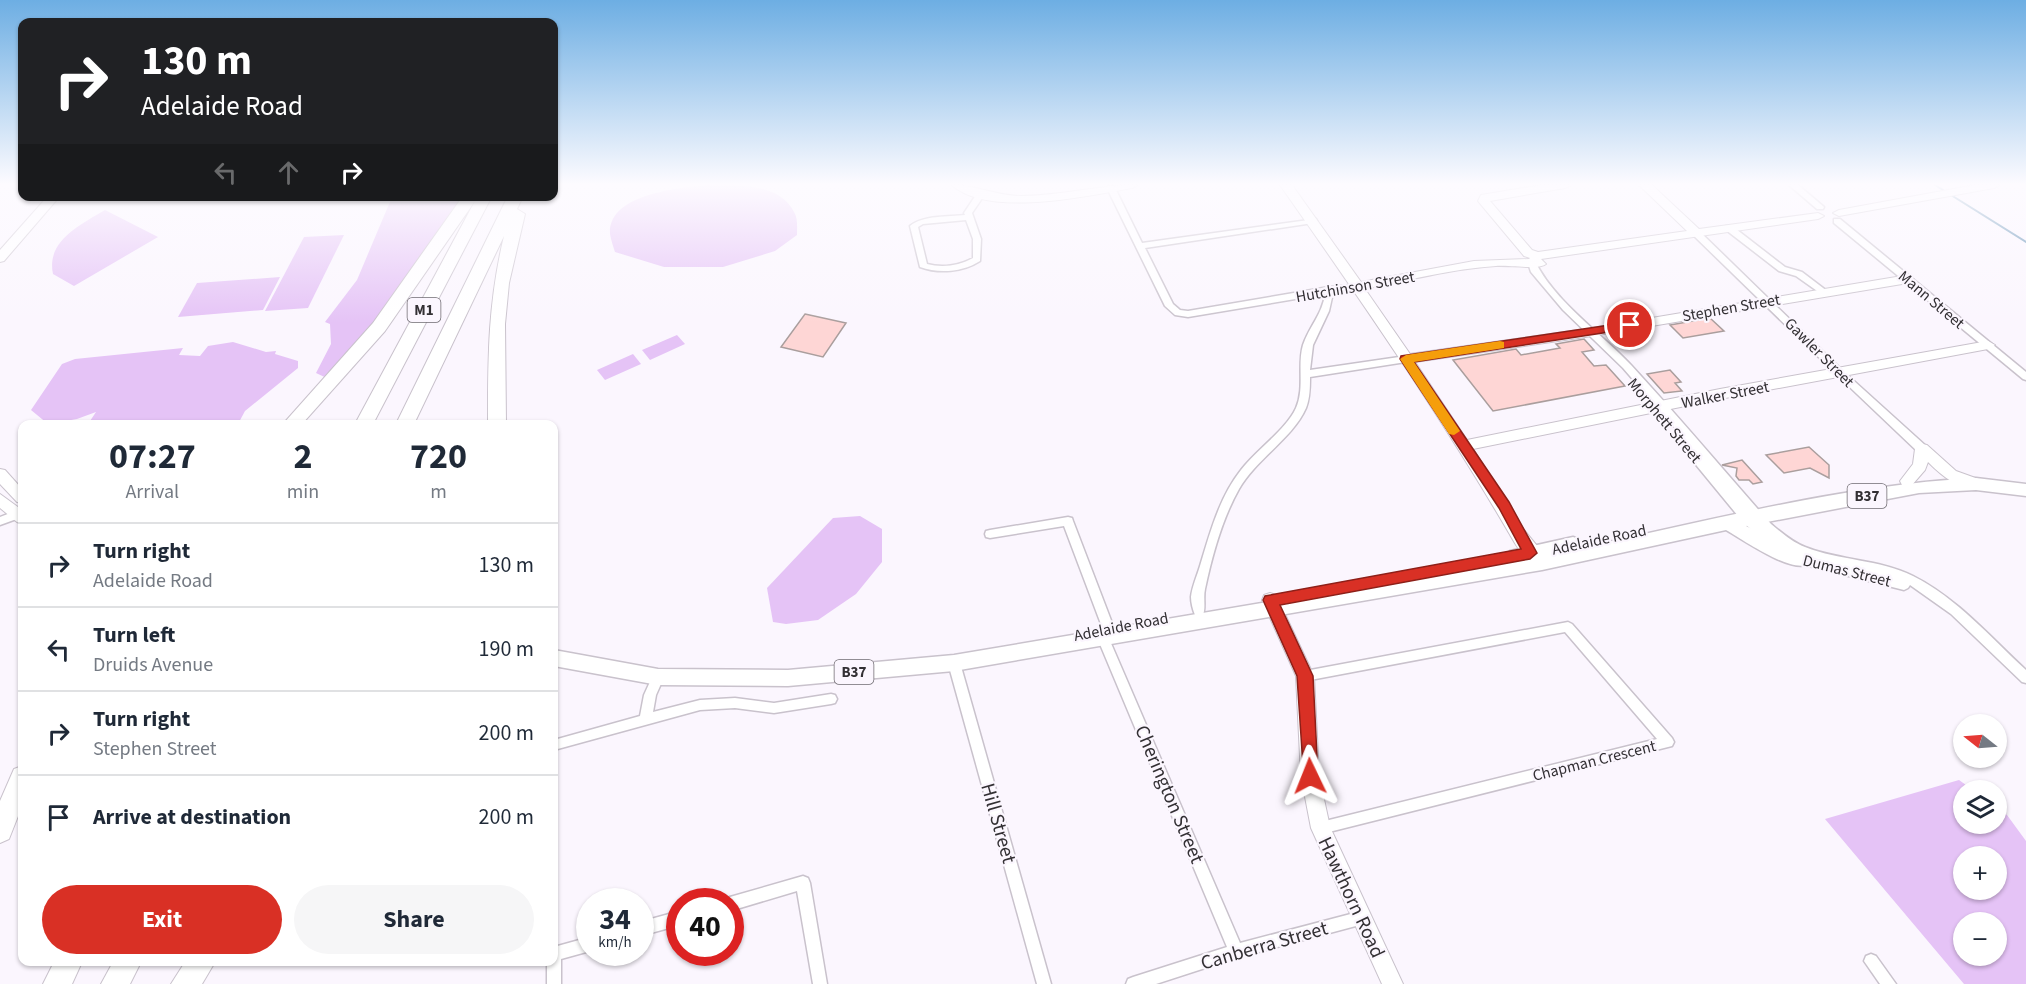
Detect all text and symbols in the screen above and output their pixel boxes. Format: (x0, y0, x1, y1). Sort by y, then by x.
text: 130 m (141, 31, 252, 91)
icon: right (42, 42, 120, 120)
text: Adelaide Road (141, 87, 303, 126)
icon: left (209, 156, 242, 189)
icon: ahead (272, 156, 305, 189)
icon: right (335, 156, 368, 189)
street label: Mann Street (1893, 265, 1970, 334)
street label: Hutchinson Street (1294, 266, 1417, 308)
street label: Stephen Street (1681, 288, 1782, 327)
road number: M1 (408, 298, 440, 322)
pin (1604, 299, 1655, 350)
icon: arrive (1613, 308, 1646, 341)
street label: Gawler Street (1780, 313, 1859, 393)
street label: Morphett Street (1622, 373, 1707, 468)
street label: Walker Street (1679, 376, 1771, 414)
text: 07:27 (109, 431, 196, 482)
text: 2 (293, 431, 312, 482)
text: 720 (410, 431, 467, 482)
text: Arrival (125, 478, 179, 506)
text: min (287, 478, 319, 506)
text: m (430, 478, 447, 506)
road number: B37 (1848, 484, 1886, 508)
street label: Adelaide Road (1550, 519, 1648, 561)
text: Turn right (93, 535, 190, 567)
icon: right (42, 549, 75, 582)
text: 130 m (479, 549, 534, 581)
street label: Dumas Street (1800, 549, 1894, 593)
text: Adelaide Road (93, 567, 213, 595)
street label: Adelaide Road (1072, 607, 1170, 647)
text: Turn left (93, 619, 175, 651)
icon: left (42, 633, 75, 666)
text: 190 m (479, 633, 534, 665)
text: Druids Avenue (93, 651, 213, 679)
road number: B37 (834, 660, 874, 684)
text: Turn right (93, 703, 190, 735)
north arrow (1953, 714, 2007, 768)
map controls (1953, 714, 2007, 966)
icon: right (42, 717, 75, 750)
text: 200 m (479, 717, 534, 749)
street label: Cherington Street (1127, 721, 1211, 868)
text: Stephen Street (93, 735, 217, 763)
street label: Chapman Crescent (1530, 735, 1659, 787)
position arrow (1278, 744, 1342, 808)
street label: Hill Street (973, 780, 1023, 867)
button: layers (1953, 780, 2007, 834)
icon: arrive (42, 801, 75, 834)
text: Arrive at destination (93, 801, 291, 833)
text: 200 m (479, 801, 534, 833)
street label: Hawthorn Road (1311, 832, 1391, 963)
button: + (1953, 846, 2007, 900)
button: Exit (42, 885, 282, 954)
button: Share (294, 885, 534, 954)
speed limit sign: 40 (666, 888, 744, 966)
text: 34 (599, 898, 631, 941)
button: − (1953, 912, 2007, 966)
street label: Canberra Street (1197, 914, 1331, 977)
text: km/h (598, 932, 632, 953)

